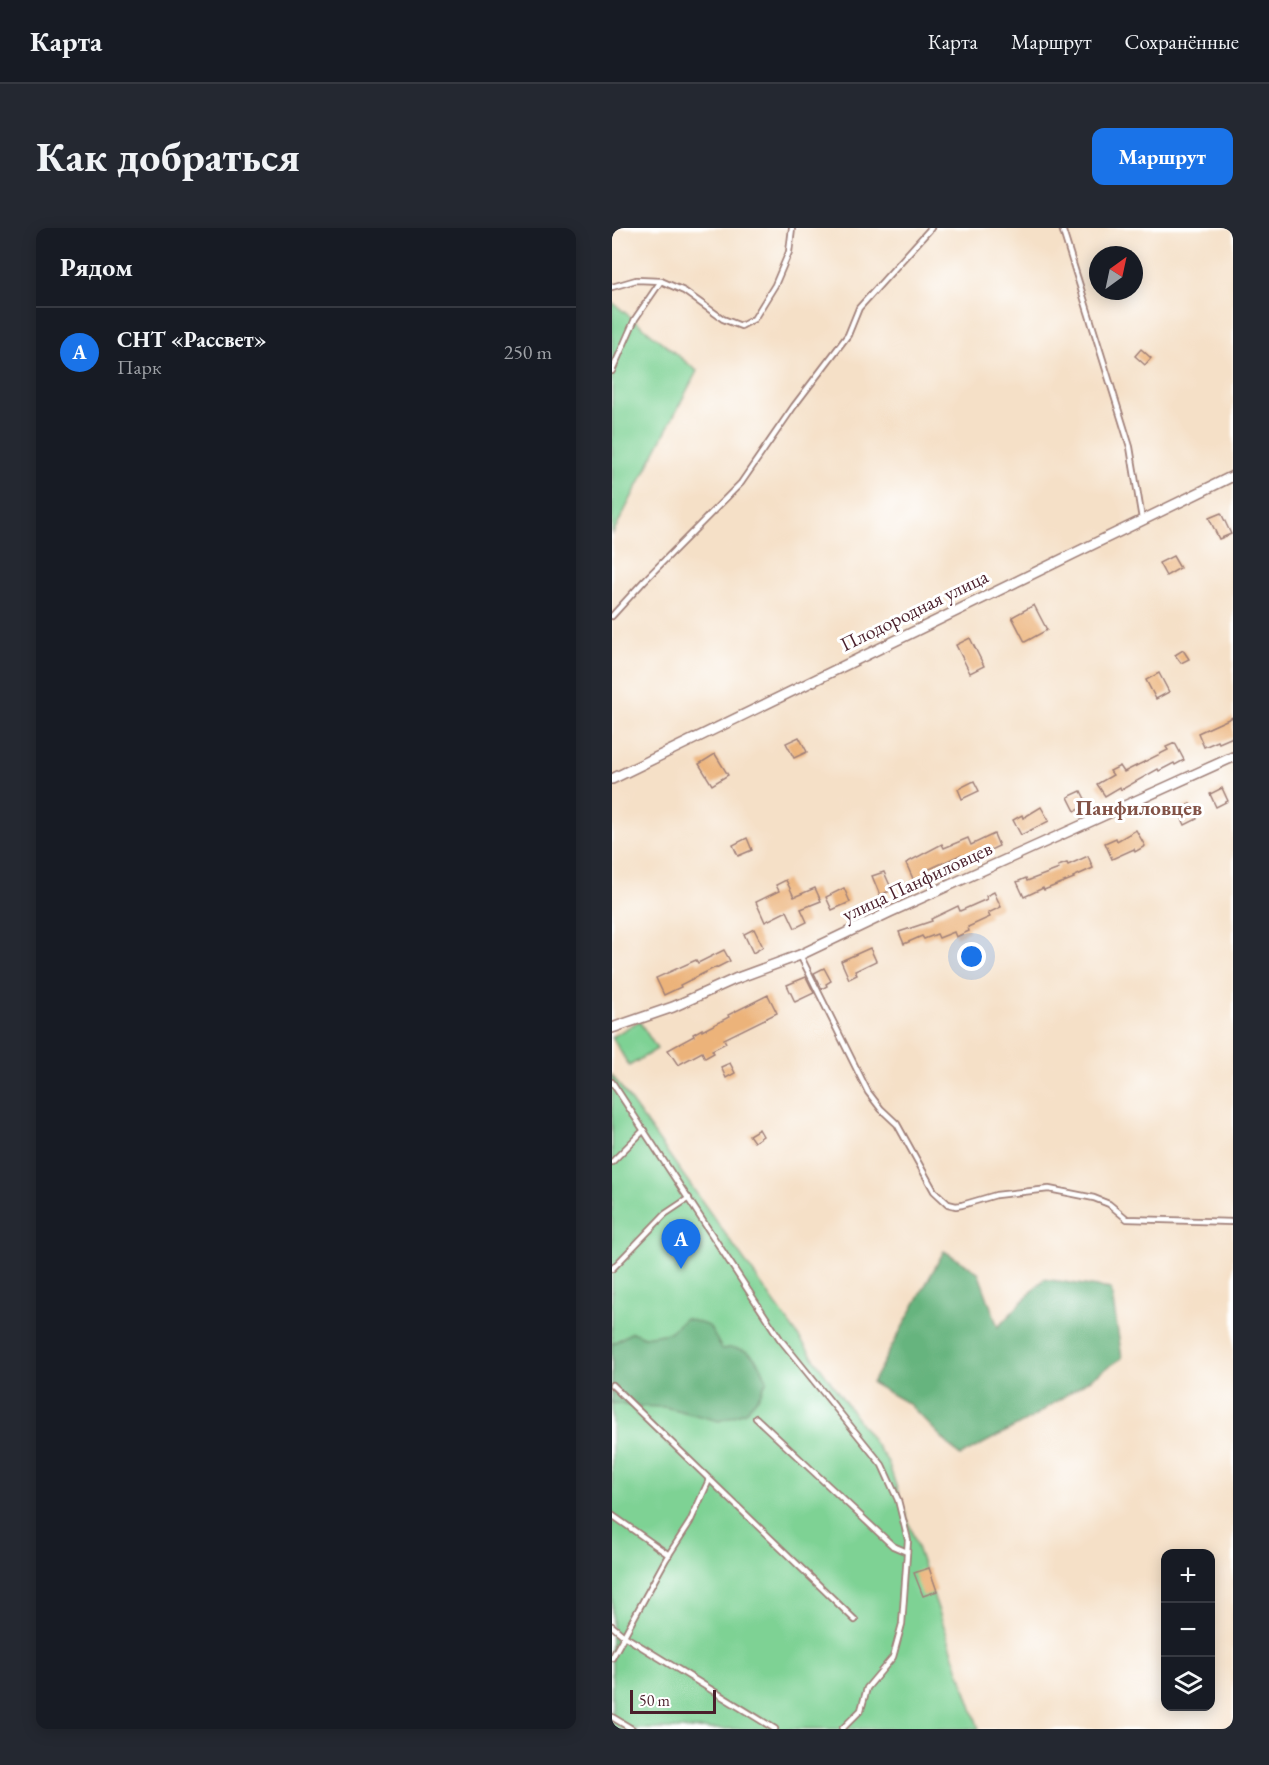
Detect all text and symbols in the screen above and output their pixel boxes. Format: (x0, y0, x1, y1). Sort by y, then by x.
text: Карта (30, 23, 102, 59)
text: Карта (928, 28, 978, 55)
text: Маршрут (1011, 28, 1092, 55)
text: Сохранённые (1125, 28, 1239, 55)
button: Маршрут (1092, 128, 1233, 185)
text: Как добраться (36, 129, 300, 184)
north arrow (1089, 246, 1143, 300)
text: Рядом (60, 250, 133, 284)
text: СНТ «Рассвет» (117, 325, 266, 354)
text: A (72, 339, 87, 365)
text: 250 m (504, 339, 552, 365)
text: Парк (117, 354, 161, 380)
street label: Плодородная улица (836, 563, 992, 657)
district label: Панфиловцев (1076, 794, 1202, 821)
street label: улица Панфиловцев (838, 835, 996, 927)
your location (957, 942, 986, 971)
pin: A (662, 1220, 700, 1269)
map controls (1161, 1549, 1215, 1711)
button: + (1161, 1549, 1215, 1603)
button: − (1161, 1603, 1215, 1657)
button: layers (1161, 1657, 1215, 1711)
scale bar (630, 1687, 716, 1714)
text: 50 m (639, 1690, 670, 1711)

